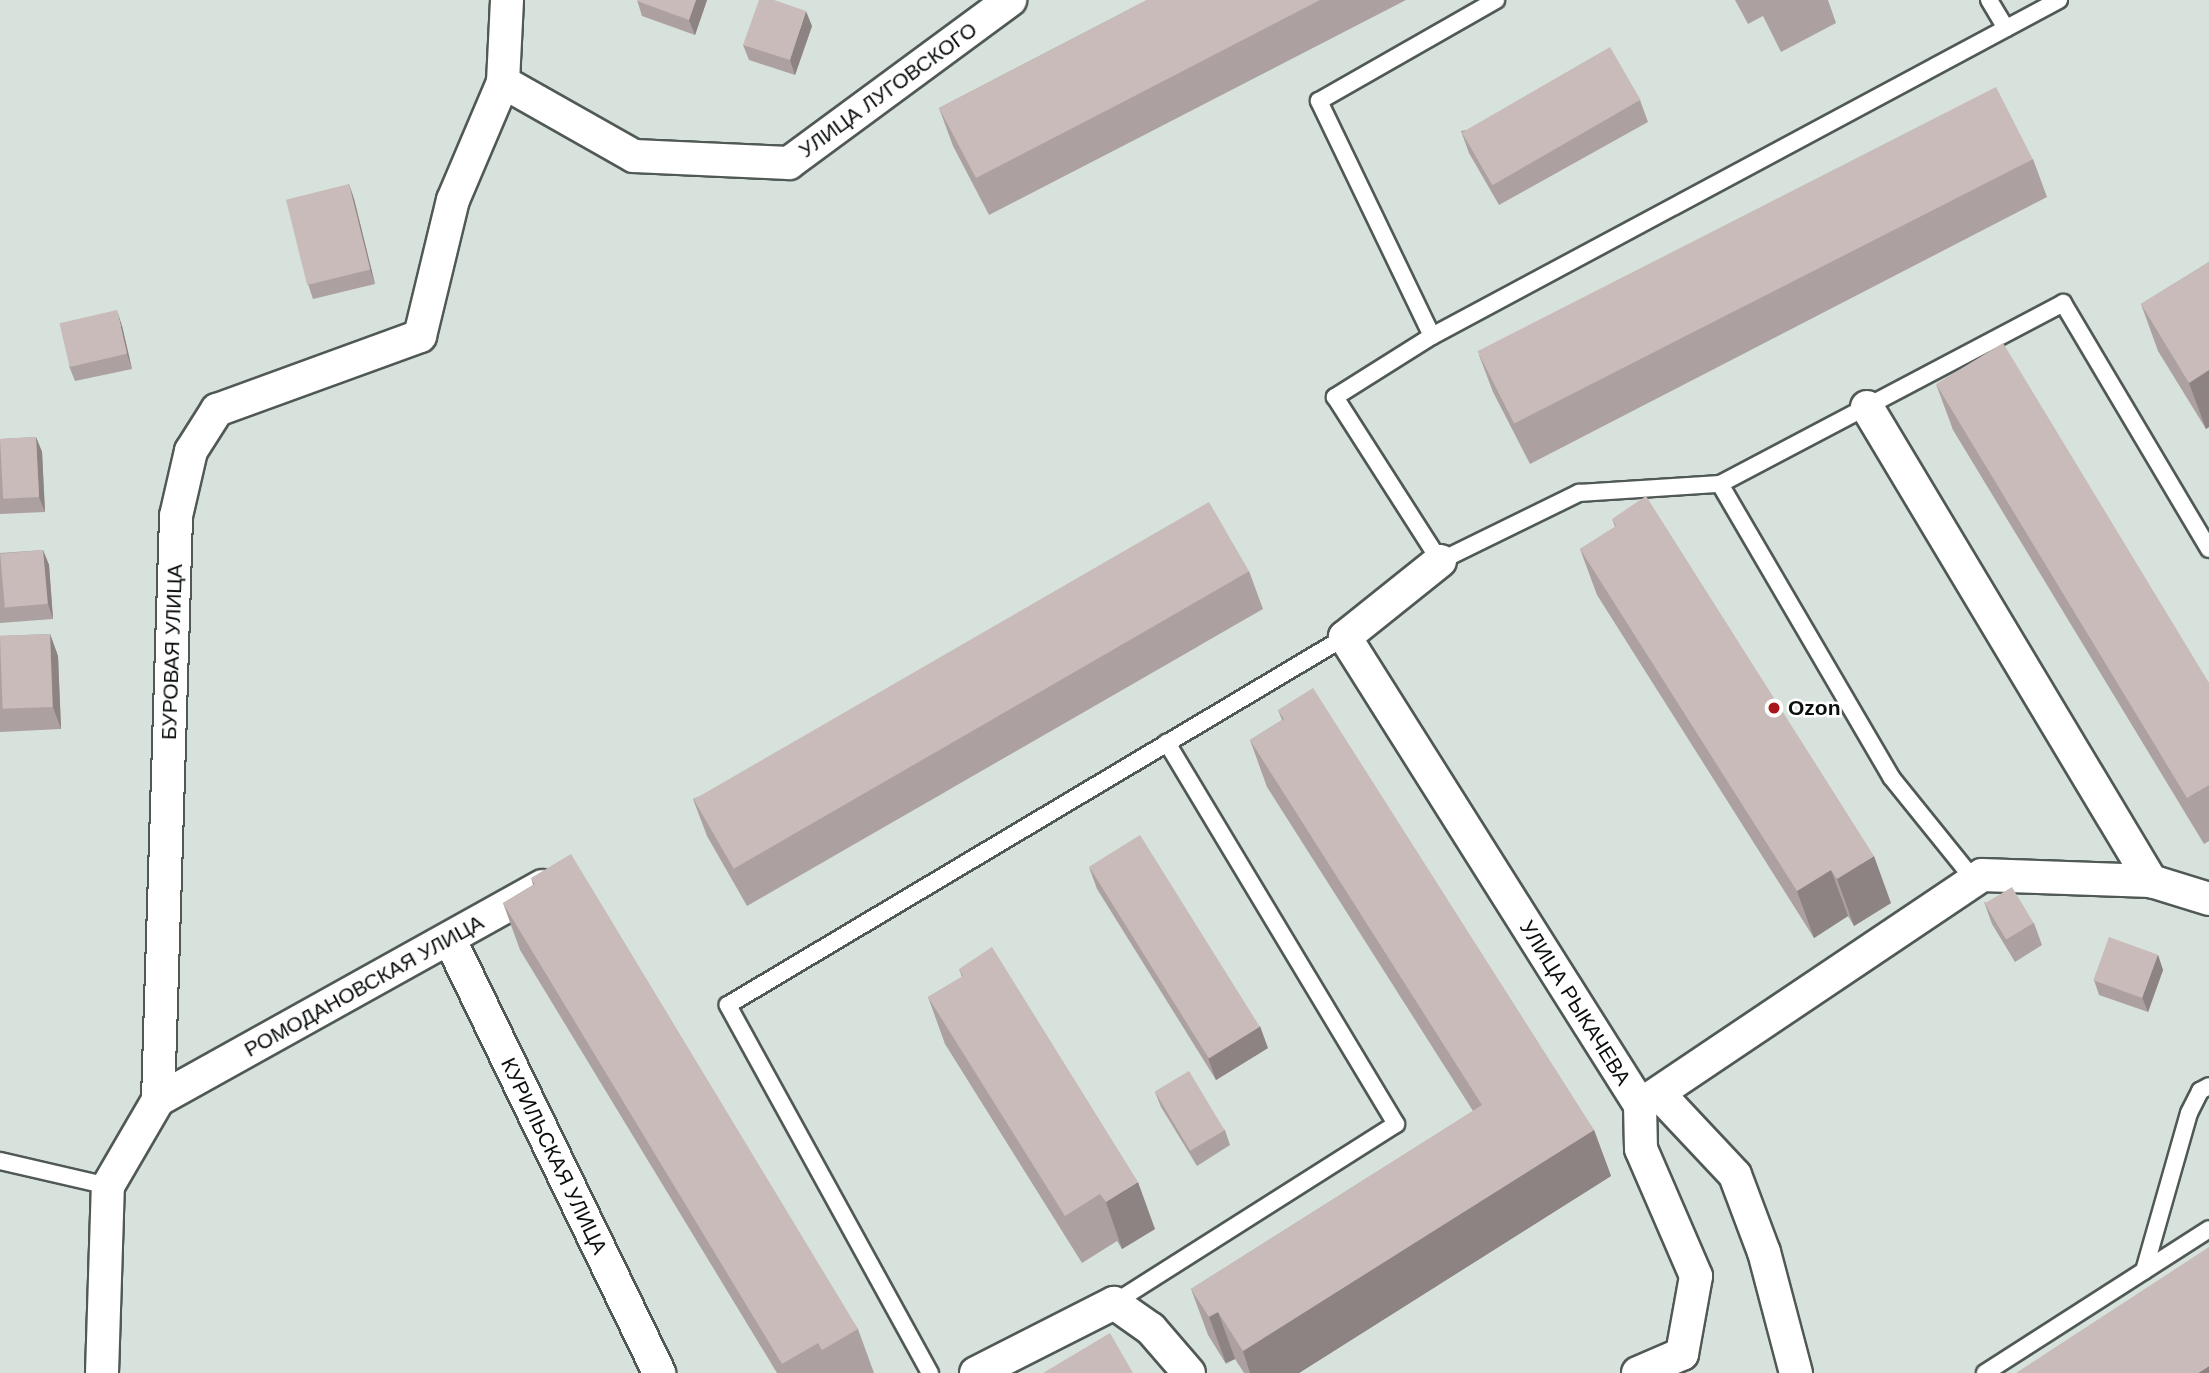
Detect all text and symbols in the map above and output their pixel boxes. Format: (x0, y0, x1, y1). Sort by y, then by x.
street label: УЛИЦА ЛУГОВСКОГО (794, 17, 982, 163)
street label: БУРОВАЯ УЛИЦА (156, 564, 188, 740)
place label: Ozon (1788, 695, 1840, 721)
marker: Ozon (1766, 700, 1782, 716)
street label: РОМОДАНОВСКАЯ УЛИЦА (240, 910, 488, 1062)
street label: УЛИЦА РЫКАЧЕВА (1514, 916, 1636, 1090)
street label: КУРИЛЬСКАЯ УЛИЦА (495, 1054, 613, 1258)

